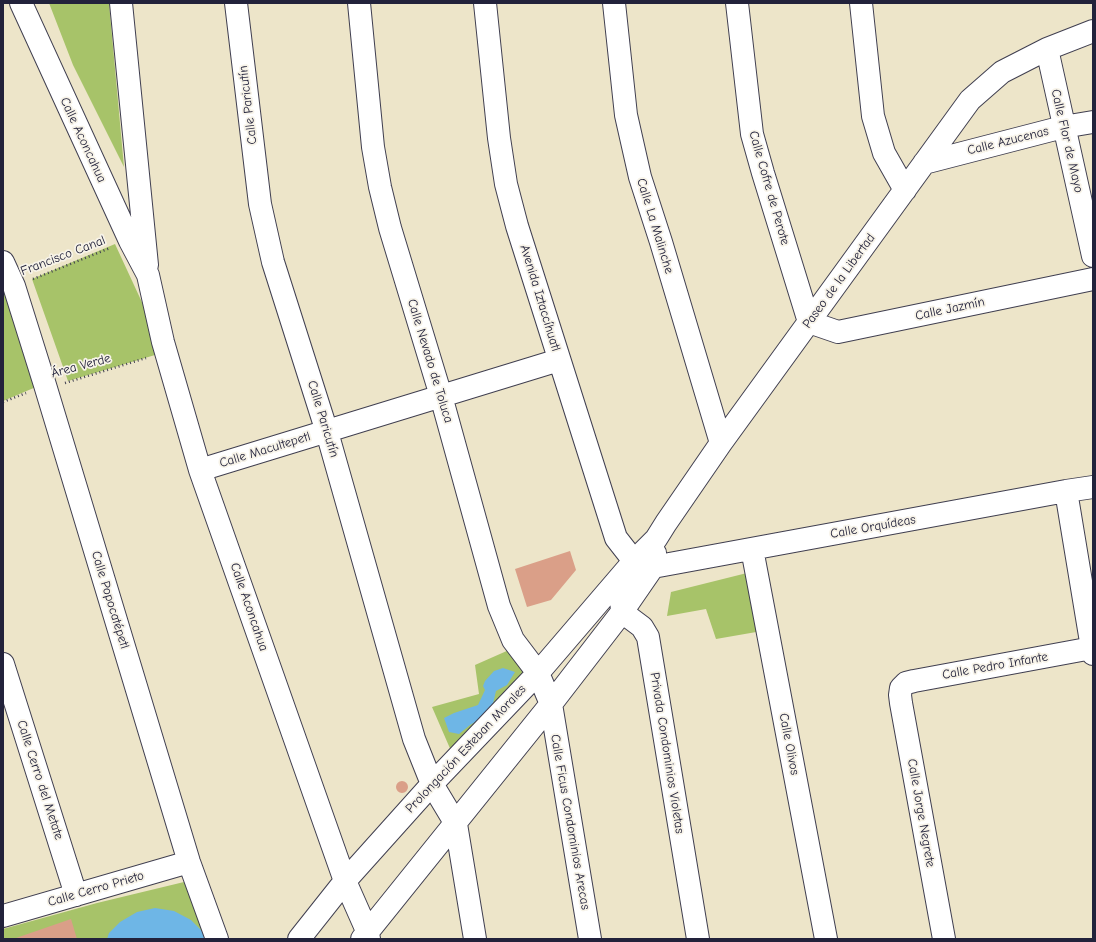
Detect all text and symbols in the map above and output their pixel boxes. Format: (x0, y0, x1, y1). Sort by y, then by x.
street label: Calle Paricutín (235, 65, 261, 145)
street label: Calle Flor de Mayo (1047, 88, 1087, 194)
street label: Calle Aconcahua (56, 95, 110, 185)
street label: Calle Azucenas (966, 123, 1050, 159)
street label: Calle Cofre de Perote (745, 129, 793, 247)
street label: Calle La Malinche (633, 176, 677, 276)
street label: Paseo de la Libertad (799, 231, 879, 331)
street label: Francisco Canal (18, 233, 108, 279)
street label: Avenida Iztaccíhuatl (516, 243, 564, 353)
street label: Calle Jazmín (914, 294, 986, 324)
street label: Calle Nevado de Toluca (404, 297, 456, 425)
street label: Área Verde (50, 351, 112, 381)
street label: Calle Paricutín (304, 379, 342, 459)
street label: Calle Macultepetl (218, 429, 312, 471)
street label: Calle Orquídeas (829, 512, 917, 542)
street label: Calle Popocatépetl (88, 549, 132, 651)
street label: Calle Aconcahua (227, 561, 271, 653)
street label: Calle Pedro Infante (941, 649, 1049, 683)
street label: Privada Condominios Violetas (647, 671, 687, 835)
street label: Prolongación Esteban Morales (402, 682, 530, 816)
street label: Calle Olivos (775, 712, 803, 776)
street label: Calle Cerro del Metate (13, 718, 67, 842)
street label: Calle Ficus Condominios Arecas (547, 733, 593, 911)
street label: Calle Jorge Negrete (904, 758, 938, 868)
street label: Calle Cerro Prieto (46, 868, 146, 910)

